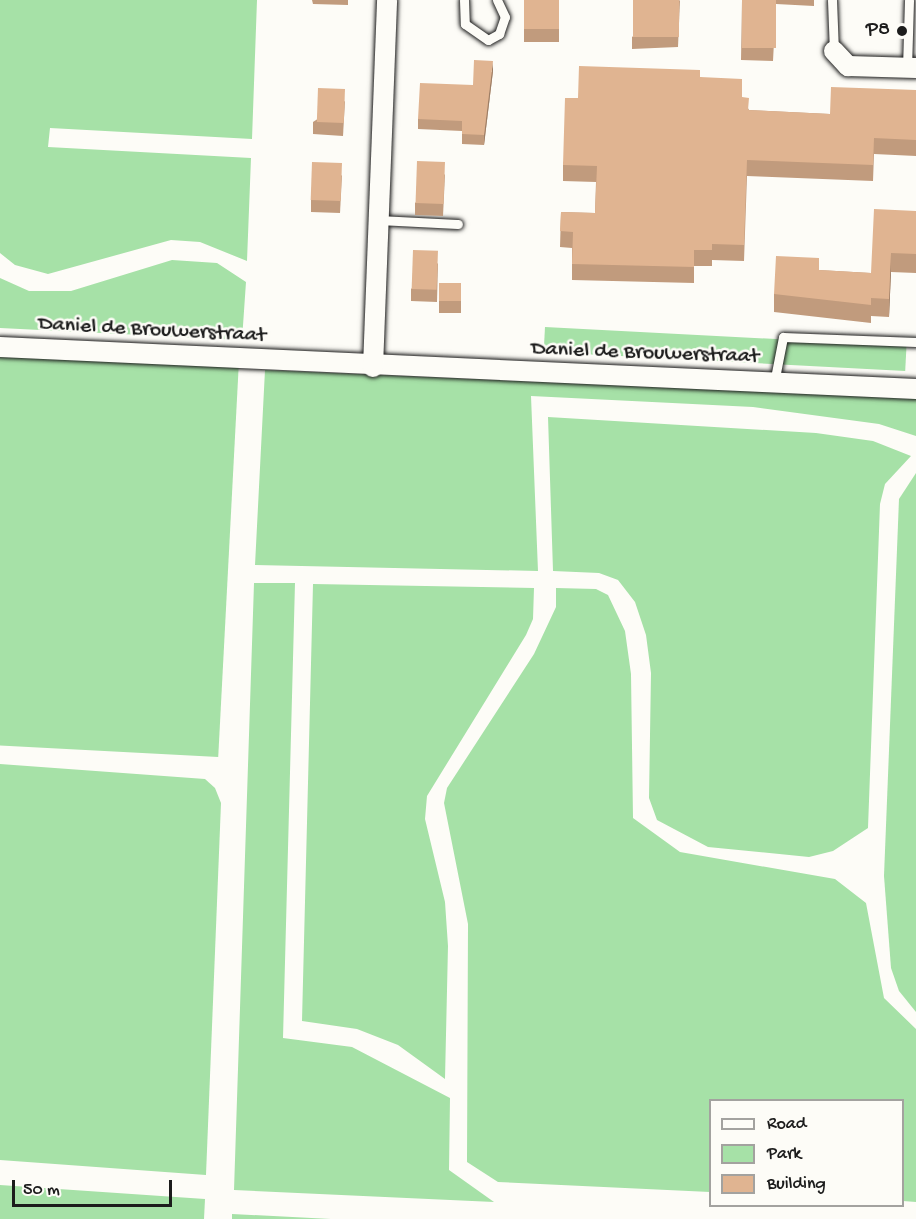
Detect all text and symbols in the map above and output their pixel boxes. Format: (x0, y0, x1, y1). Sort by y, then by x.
place label: P8 (866, 18, 890, 44)
marker: P8 (895, 24, 909, 38)
street label: Daniel de Brouwerstraat (38, 312, 266, 350)
street label: Daniel de Brouwerstraat (531, 337, 759, 371)
legend (709, 1099, 904, 1207)
text: Road (767, 1114, 806, 1135)
text: Park (767, 1144, 801, 1165)
scale bar (15, 1168, 176, 1206)
text: Building (767, 1174, 826, 1195)
text: 50 m (23, 1180, 60, 1201)

